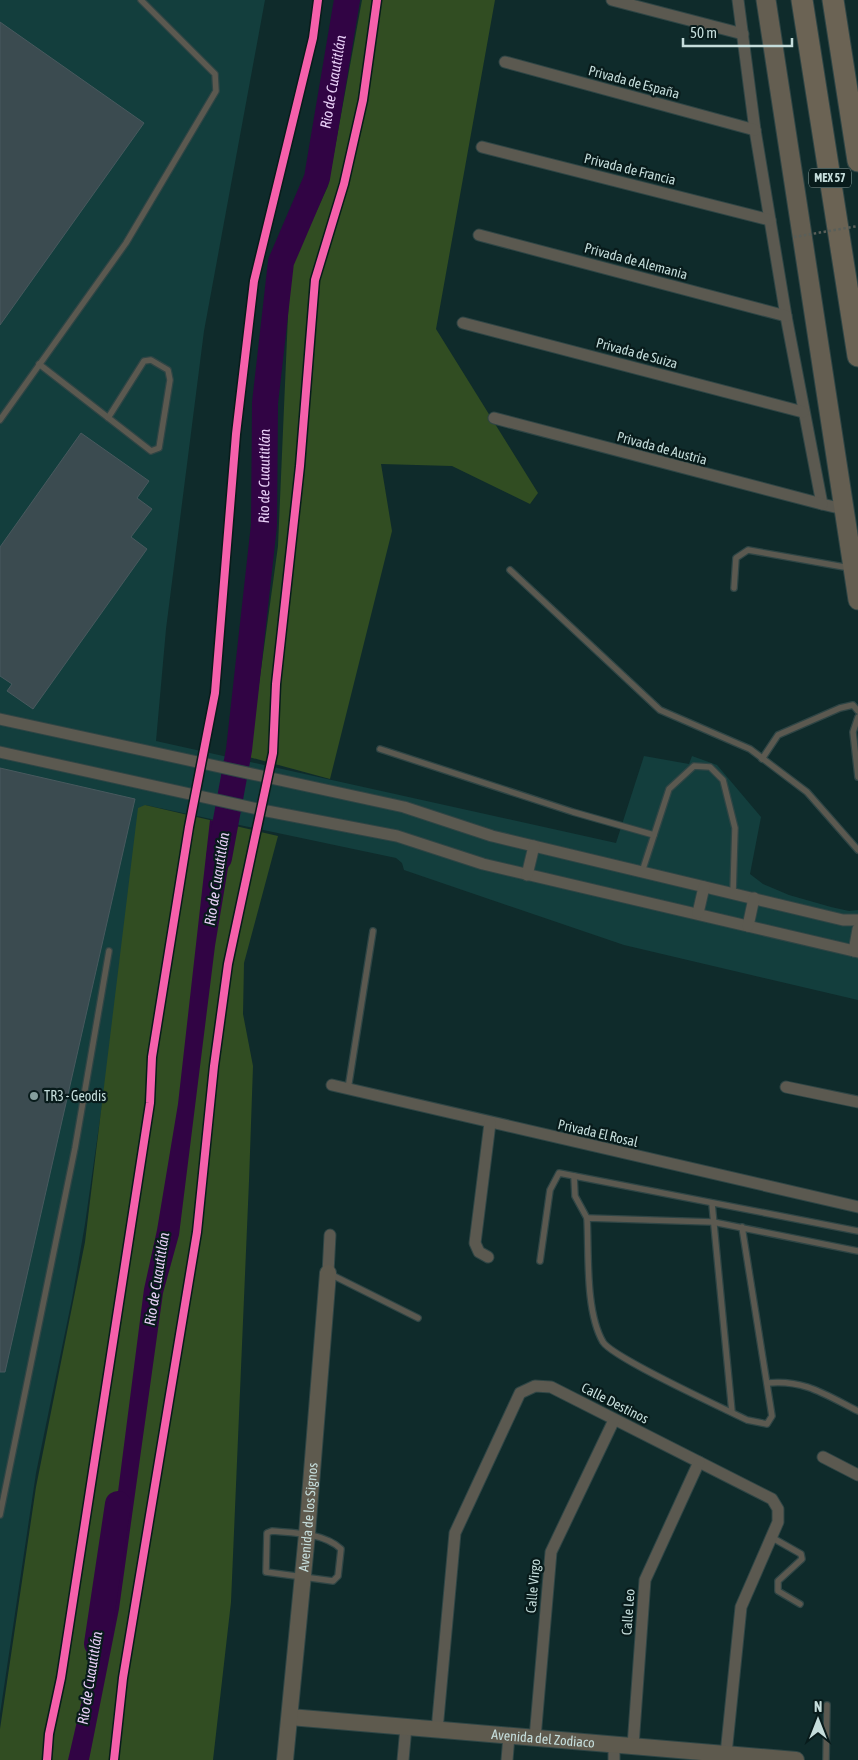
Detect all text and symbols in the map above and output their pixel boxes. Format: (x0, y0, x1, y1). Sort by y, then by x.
scale bar (683, 15, 792, 47)
text: 50 m (690, 24, 717, 41)
water label: Rio de Cuautitlán (316, 34, 349, 130)
street label: Privada de España (587, 62, 681, 102)
street label: Privada de Francia (583, 150, 677, 188)
road number: MEX 57 (809, 168, 851, 188)
street label: Privada de Alemania (583, 240, 689, 282)
street label: Privada de Suiza (594, 334, 680, 372)
street label: Privada de Austria (615, 428, 709, 468)
water label: Rio de Cuautitlán (255, 429, 273, 524)
water label: Rio de Cuautitlán (201, 831, 232, 927)
place label: TR3 - Geodis (44, 1088, 106, 1104)
marker: TR3 - Geodis (28, 1090, 40, 1102)
street label: Privada El Rosal (556, 1116, 640, 1150)
water label: Rio de Cuautitlán (141, 1231, 172, 1327)
street label: Calle Destinos (579, 1379, 651, 1427)
street label: Avenida de los Signos (295, 1462, 321, 1572)
street label: Calle Virgo (523, 1558, 543, 1614)
street label: Calle Leo (618, 1588, 638, 1636)
water label: Rio de Cuautitlán (74, 1630, 105, 1726)
north arrow (793, 1695, 843, 1745)
text: N (814, 1699, 822, 1715)
street label: Avenida del Zodiaco (491, 1726, 595, 1751)

